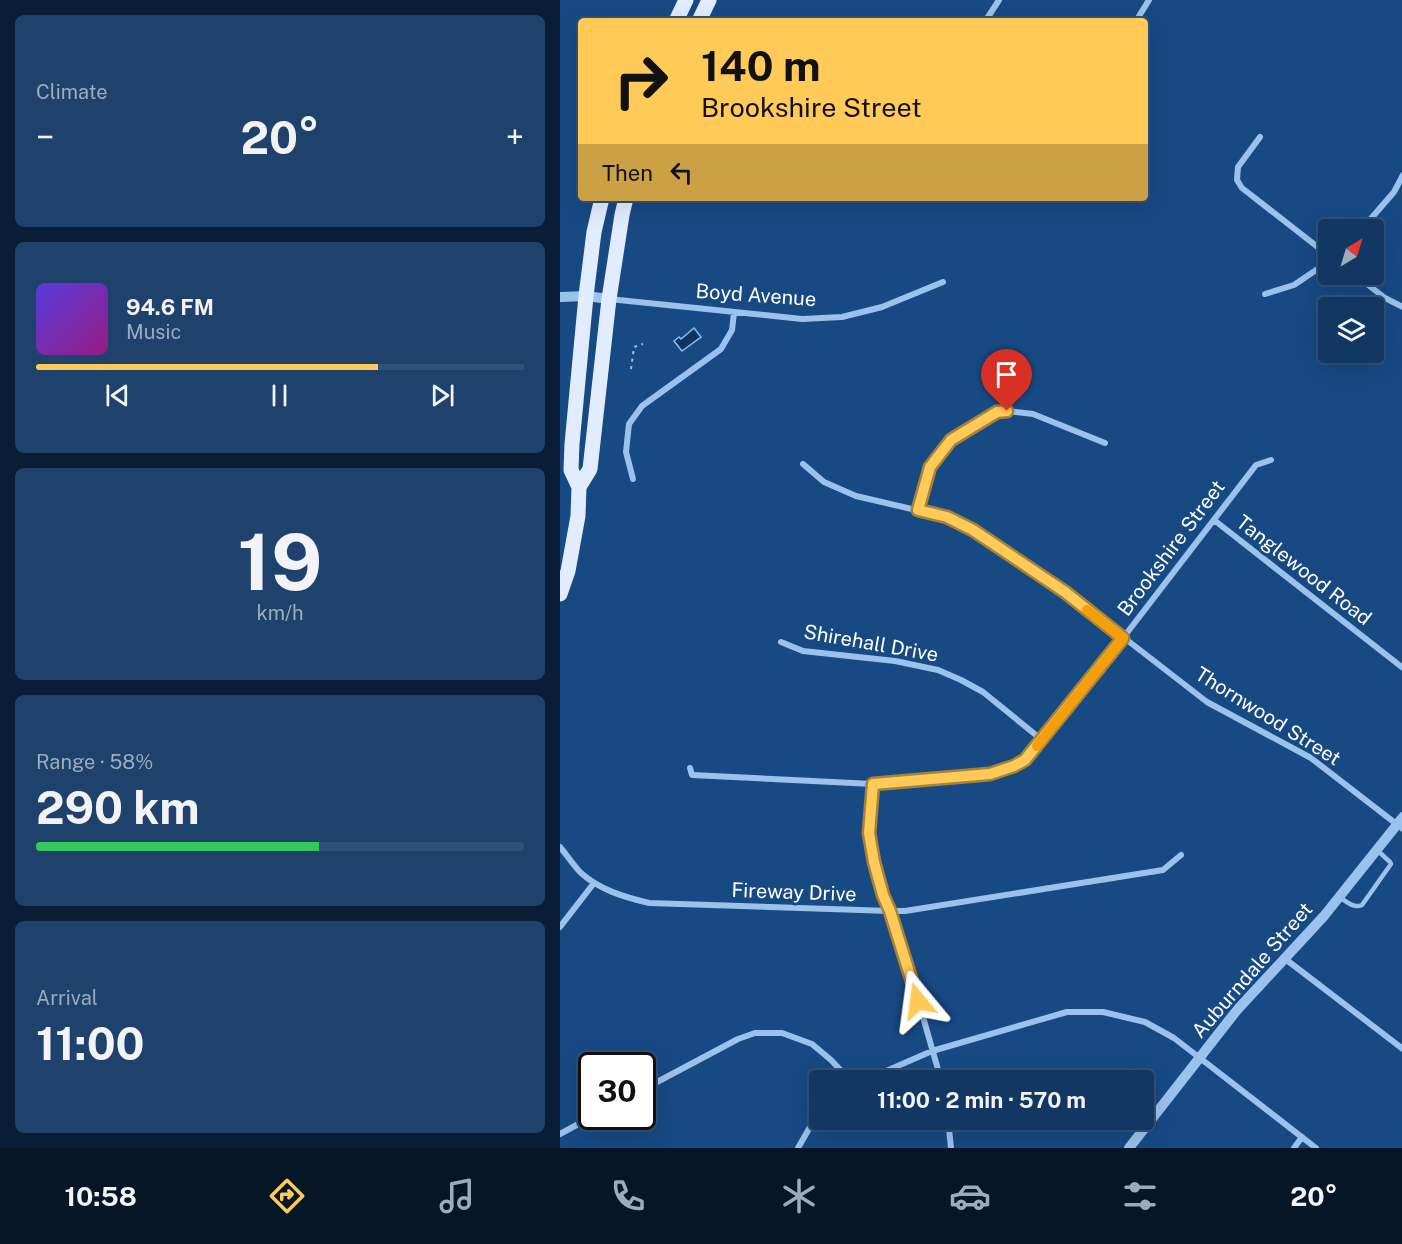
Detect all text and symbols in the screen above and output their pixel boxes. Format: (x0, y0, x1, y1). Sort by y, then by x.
text: 140 m (701, 41, 821, 90)
icon: right (602, 42, 680, 120)
text: Climate (36, 80, 108, 104)
text: Brookshire Street (701, 91, 922, 123)
text: 20° (241, 111, 319, 164)
text: − (36, 118, 54, 156)
text: + (506, 118, 524, 156)
icon: left (665, 156, 698, 189)
text: Then (602, 160, 653, 186)
north arrow (1318, 219, 1384, 285)
map controls (1318, 219, 1384, 363)
street label: Boyd Avenue (695, 279, 817, 311)
text: 94.6 FM (126, 294, 214, 320)
button: layers (1318, 297, 1384, 363)
text: Music (126, 320, 181, 344)
pin (981, 349, 1032, 411)
icon: arrive (990, 358, 1023, 391)
icon: previous (101, 379, 134, 412)
icon: pause (263, 379, 296, 412)
icon: next (426, 379, 459, 412)
street label: Brookshire Street (1112, 475, 1230, 621)
street label: Tanglewood Road (1232, 510, 1376, 630)
text: 19 (238, 516, 322, 608)
text: km/h (256, 601, 304, 625)
street label: Shirehall Drive (802, 619, 940, 667)
street label: Thornwood Street (1191, 662, 1345, 770)
text: Range · 58% (36, 750, 153, 774)
text: 290 km (36, 781, 200, 834)
street label: Fireway Drive (731, 878, 857, 906)
street label: Auburndale Street (1187, 897, 1317, 1043)
position arrow (886, 969, 950, 1033)
text: Arrival (36, 986, 98, 1010)
text: 11:00 (36, 1017, 145, 1070)
speed limit sign: 30 (578, 1052, 656, 1130)
text: 11:00 · 2 min · 570 m (877, 1087, 1086, 1113)
icon: directions (266, 1175, 308, 1217)
icon: music (436, 1175, 478, 1217)
icon: phone (607, 1175, 649, 1217)
icon: climate (778, 1175, 820, 1217)
icon: car (949, 1175, 991, 1217)
icon: filters (1119, 1175, 1161, 1217)
text: 10:58 (64, 1180, 137, 1212)
text: 20° (1290, 1180, 1338, 1212)

